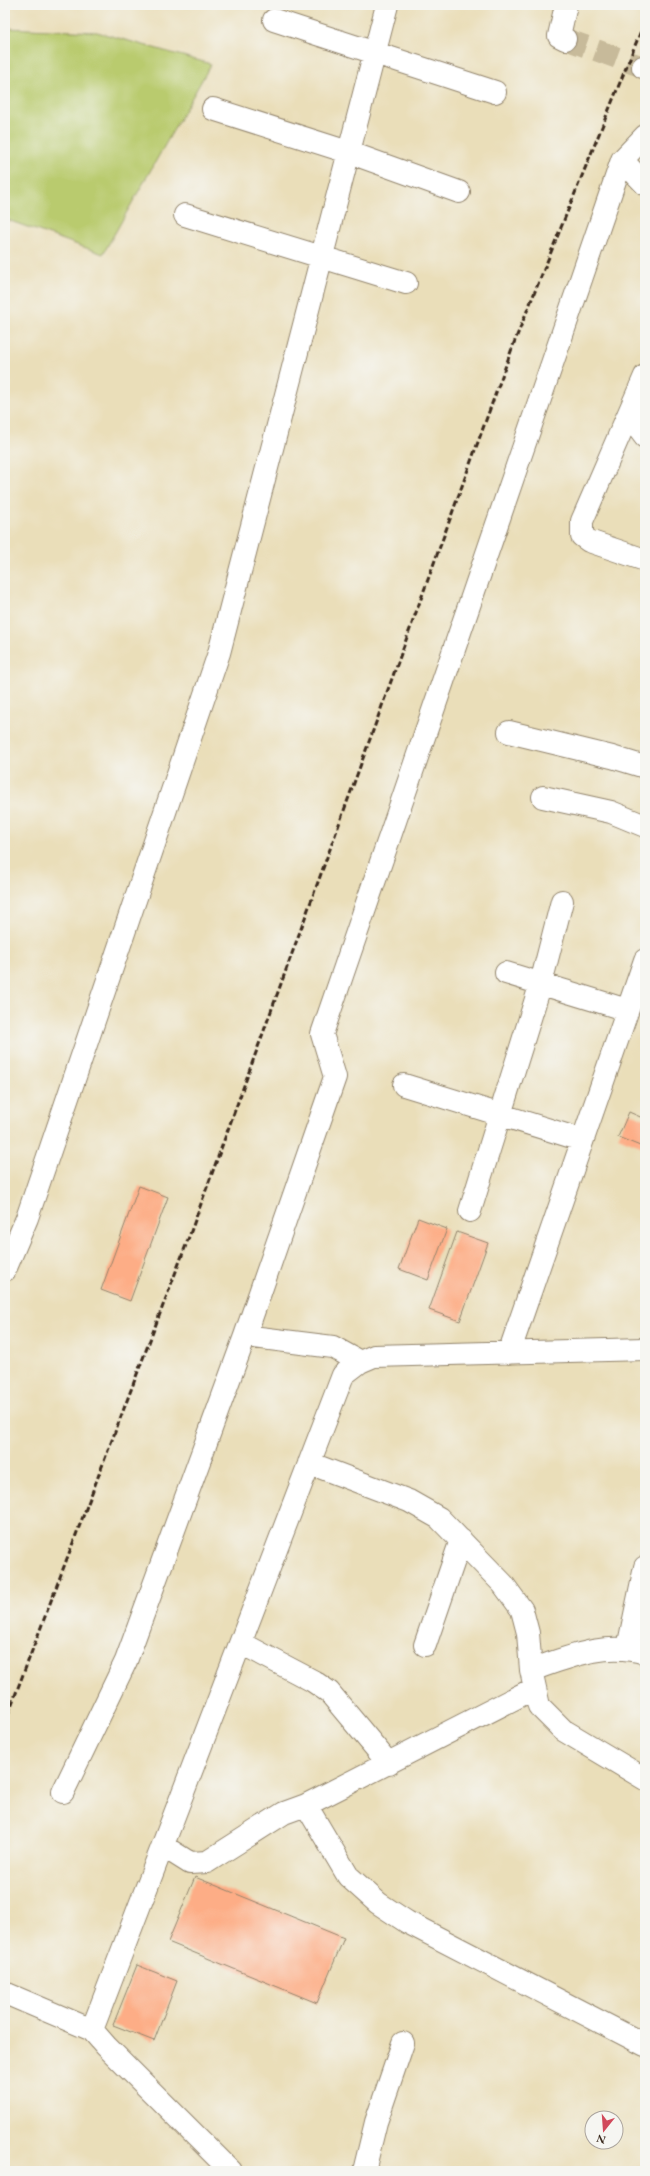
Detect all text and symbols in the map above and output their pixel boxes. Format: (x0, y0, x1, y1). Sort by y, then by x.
north arrow (584, 2110, 624, 2150)
text: N (595, 2132, 607, 2148)

